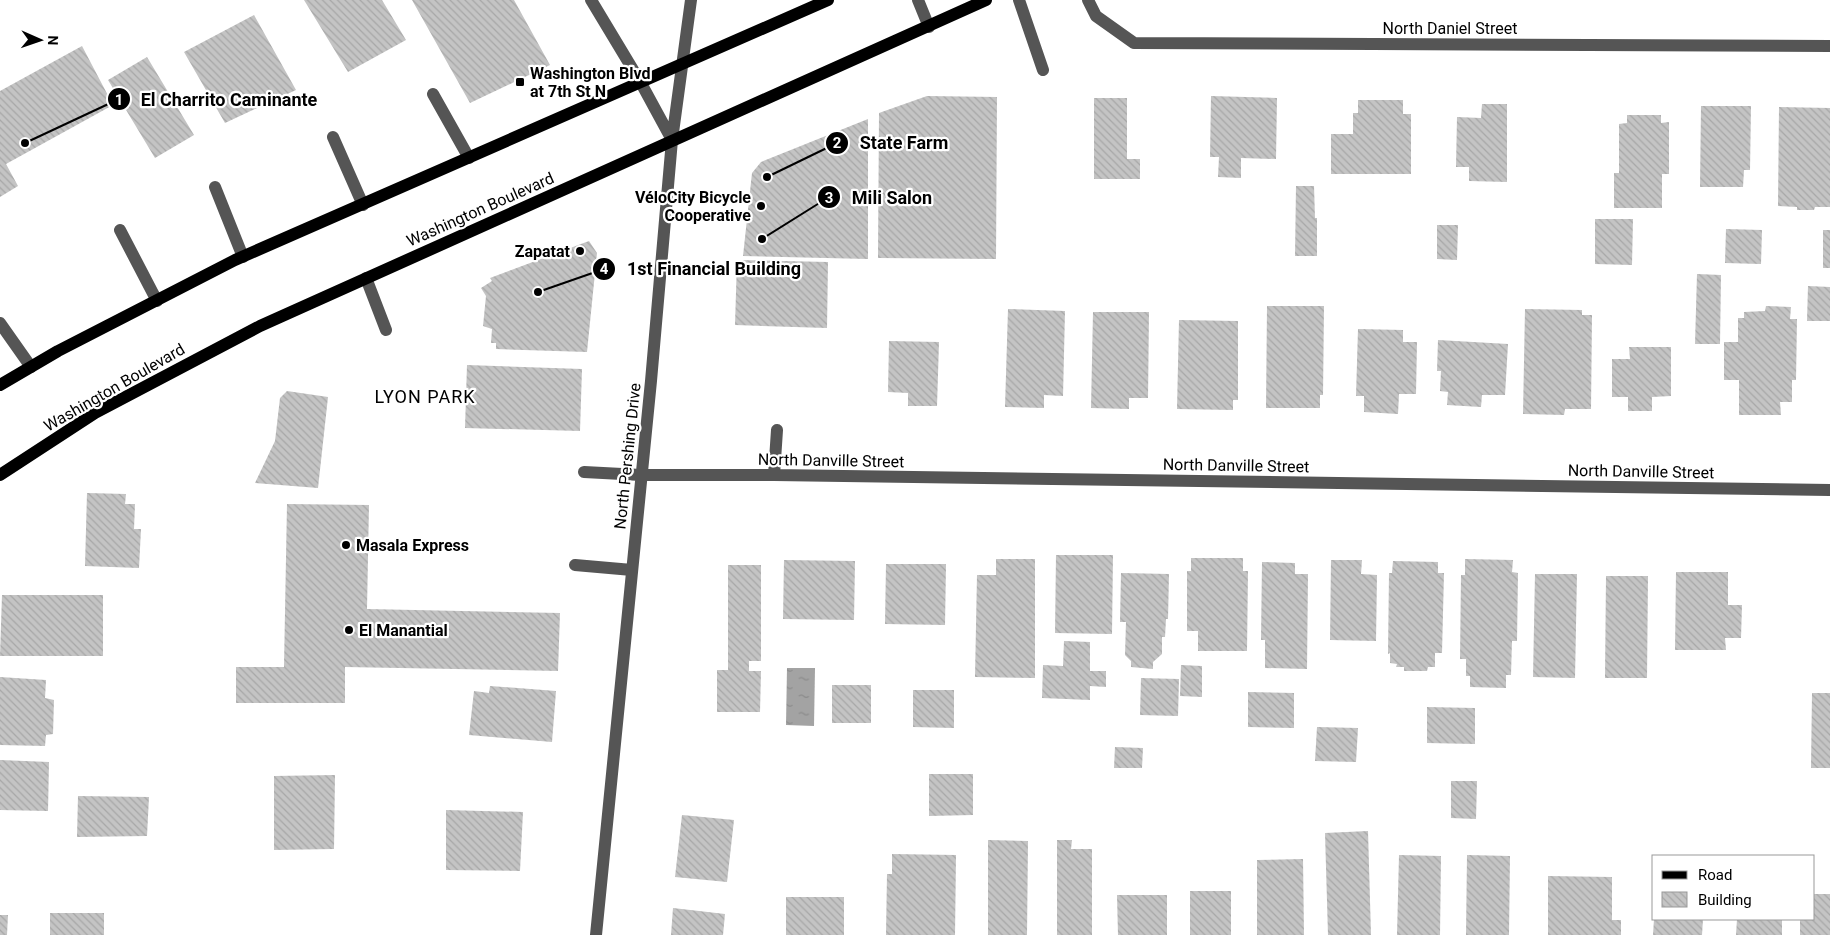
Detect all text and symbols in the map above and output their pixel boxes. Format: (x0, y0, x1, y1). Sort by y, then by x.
north arrow (15, 15, 65, 65)
street label: North Daniel Street (1383, 19, 1517, 38)
text: N (45, 35, 61, 46)
place label: Washington Blvd at 7th St N (530, 64, 650, 101)
marker: Washington Blvd at 7th St N (514, 76, 526, 88)
callout: El Charrito Caminante (106, 83, 328, 116)
text: El Charrito Caminante (141, 89, 318, 110)
text: 1 (115, 91, 123, 109)
callout: State Farm (825, 126, 958, 159)
text: State Farm (860, 132, 948, 153)
text: 2 (833, 134, 842, 152)
street label: Washington Boulevard (404, 168, 557, 251)
callout: Mili Salon (817, 181, 942, 214)
text: Mili Salon (852, 187, 932, 208)
place label: VéloCity Bicycle Cooperative (635, 188, 751, 225)
text: 3 (825, 189, 833, 207)
marker: VéloCity Bicycle Cooperative (755, 200, 767, 212)
place label: Zapatat (515, 242, 571, 261)
marker: Zapatat (574, 245, 586, 257)
callout: 1st Financial Building (592, 252, 811, 285)
text: 1st Financial Building (627, 258, 801, 279)
text: 4 (600, 260, 609, 278)
street label: Washington Boulevard (41, 339, 188, 435)
street label: North Pershing Drive (610, 382, 645, 530)
district label: LYON PARK (374, 386, 476, 407)
street label: North Danville Street (758, 450, 904, 471)
street label: North Danville Street (1163, 455, 1309, 476)
street label: North Danville Street (1568, 461, 1714, 482)
place label: Masala Express (356, 536, 469, 555)
marker: Masala Express (340, 539, 352, 551)
place label: El Manantial (359, 621, 448, 640)
marker: El Manantial (343, 624, 355, 636)
legend (1652, 855, 1815, 920)
text: Road (1698, 866, 1732, 884)
text: Building (1698, 891, 1752, 909)

